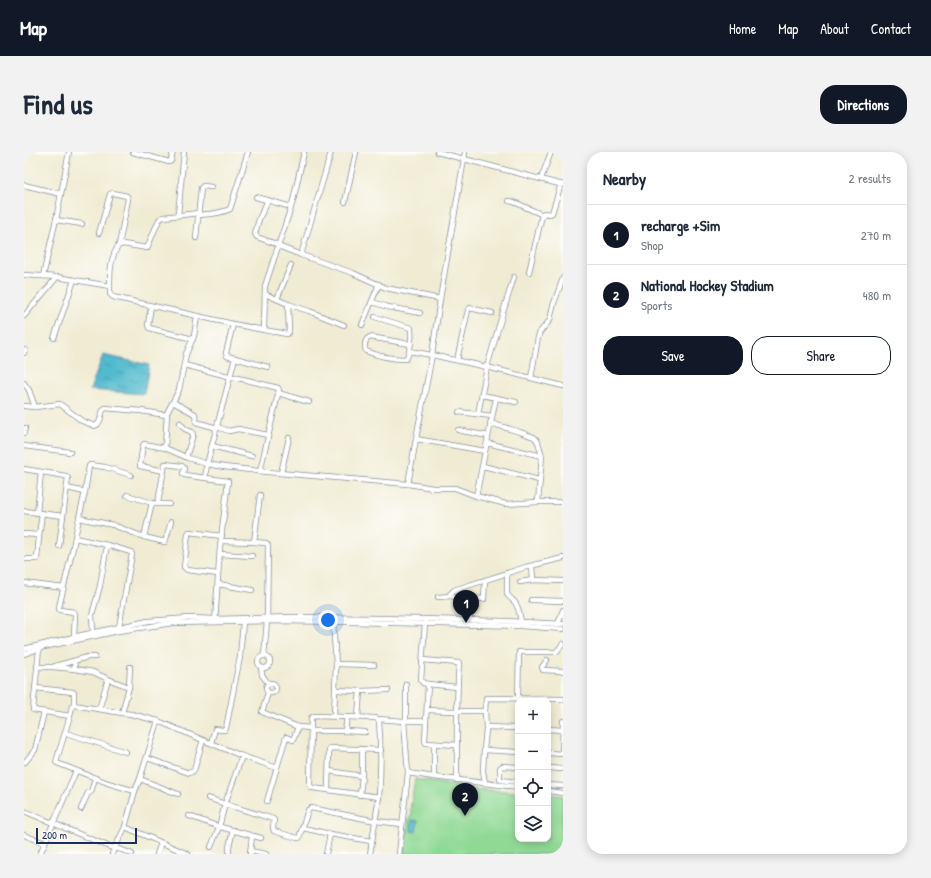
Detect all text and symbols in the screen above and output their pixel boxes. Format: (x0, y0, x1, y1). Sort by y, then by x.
text: Map (20, 15, 47, 41)
text: Home (729, 19, 756, 38)
text: Map (778, 19, 798, 38)
text: About (820, 19, 849, 38)
text: Contact (871, 19, 911, 38)
text: Find us (24, 85, 93, 123)
button: Directions (820, 85, 907, 124)
text: Nearby (603, 167, 646, 190)
text: 2 results (849, 169, 891, 187)
text: recharge +Sim (641, 215, 720, 236)
text: 1 (614, 226, 618, 244)
text: 270 m (861, 226, 891, 244)
text: Shop (641, 236, 663, 254)
text: National Hockey Stadium (641, 275, 774, 296)
text: 2 (613, 286, 619, 304)
text: 480 m (863, 286, 891, 304)
text: Sports (641, 296, 672, 314)
button: Save (603, 336, 743, 375)
button: Share (751, 336, 891, 375)
pin: 1 (453, 590, 479, 623)
your location (318, 610, 338, 630)
map controls (515, 698, 551, 842)
button: + (515, 698, 551, 734)
button: − (515, 734, 551, 770)
button: locate (515, 770, 551, 806)
pin: 2 (452, 783, 478, 816)
button: layers (515, 806, 551, 842)
scale bar (36, 826, 137, 845)
text: 200 m (42, 828, 67, 842)

